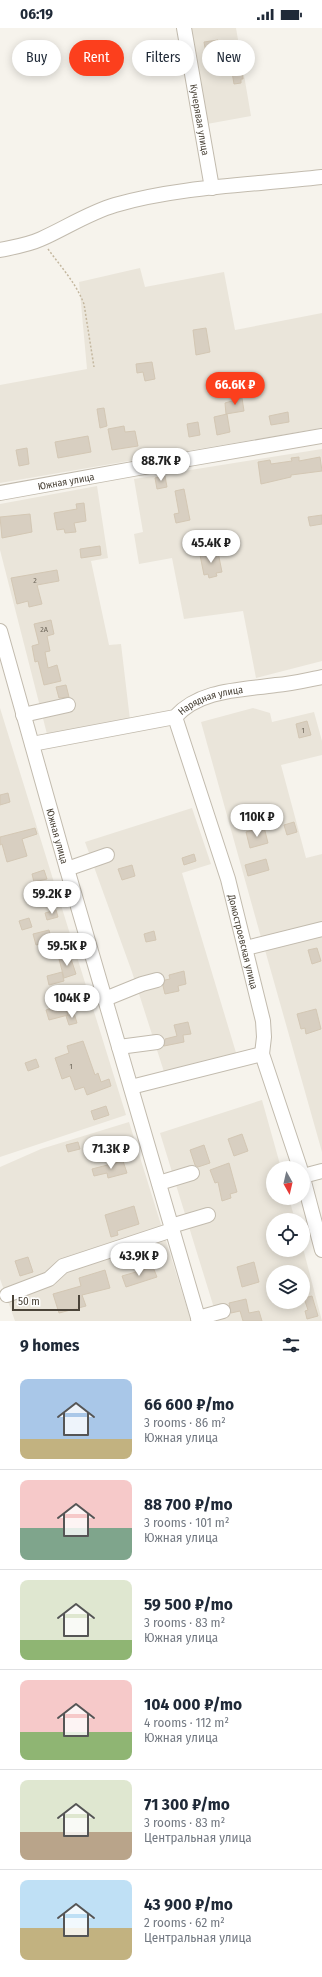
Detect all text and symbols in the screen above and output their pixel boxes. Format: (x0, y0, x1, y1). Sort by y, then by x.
text: 06:19 (20, 5, 53, 23)
chip: Buy (12, 40, 61, 76)
chip: Rent (69, 40, 124, 76)
chip: Filters (132, 40, 194, 76)
chip: New (202, 40, 255, 76)
street label: Кучерявая улица (187, 83, 211, 156)
pin: 66.6K ₽ (198, 372, 272, 406)
text: 66.6K ₽ (215, 377, 255, 392)
pin: 88.7K ₽ (124, 448, 198, 482)
text: 88.7K ₽ (141, 453, 181, 468)
street label: Южная улица (37, 471, 95, 493)
pin: 45.4K ₽ (174, 530, 248, 564)
text: 45.4K ₽ (191, 535, 231, 550)
house number: 2 (33, 576, 37, 585)
house number: 2А (40, 625, 49, 634)
street label: Нарядная улица (176, 684, 244, 718)
house number: 1 (301, 726, 305, 735)
pin: 110K ₽ (224, 804, 290, 838)
street label: Южная улица (43, 807, 70, 866)
text: 110K ₽ (239, 809, 275, 824)
pin: 59.2K ₽ (15, 881, 89, 915)
text: 59.2K ₽ (32, 886, 72, 901)
street label: Домостроевская улица (225, 892, 260, 991)
pin: 59.5K ₽ (30, 933, 104, 967)
text: 59.5K ₽ (47, 938, 87, 953)
pin: 104K ₽ (39, 985, 105, 1019)
text: 104K ₽ (54, 990, 90, 1005)
house number: 1 (69, 1062, 73, 1071)
pin: 71.3K ₽ (74, 1136, 148, 1170)
text: 71.3K ₽ (92, 1141, 130, 1156)
north arrow (266, 1161, 310, 1205)
map controls (266, 1161, 310, 1309)
button: locate (266, 1213, 310, 1257)
pin: 43.9K ₽ (102, 1243, 176, 1277)
text: 43.9K ₽ (119, 1248, 159, 1263)
button: layers (266, 1265, 310, 1309)
scale bar (12, 1293, 80, 1312)
text: 50 m (18, 1295, 40, 1308)
icon: filters (280, 1334, 302, 1356)
text: 9 homes (20, 1335, 79, 1356)
text: 66 600 ₽/mo (144, 1394, 234, 1415)
icon: home (52, 1395, 100, 1443)
text: 3 rooms · 86 m² (144, 1415, 226, 1430)
text: Южная улица (144, 1430, 218, 1445)
text: 88 700 ₽/mo (144, 1494, 233, 1515)
icon: home (52, 1496, 100, 1544)
text: 3 rooms · 101 m² (144, 1515, 229, 1530)
text: Южная улица (144, 1530, 218, 1545)
text: 59 500 ₽/mo (144, 1594, 233, 1615)
icon: home (52, 1596, 100, 1644)
text: 3 rooms · 83 m² (144, 1615, 225, 1630)
text: Южная улица (144, 1630, 218, 1645)
text: 104 000 ₽/mo (144, 1694, 242, 1715)
icon: home (52, 1696, 100, 1744)
text: 4 rooms · 112 m² (144, 1715, 229, 1730)
text: Южная улица (144, 1730, 218, 1745)
text: 71 300 ₽/mo (144, 1794, 230, 1815)
icon: home (52, 1796, 100, 1844)
text: 3 rooms · 83 m² (144, 1815, 225, 1830)
text: Центральная улица (144, 1830, 252, 1845)
text: 43 900 ₽/mo (144, 1894, 233, 1915)
icon: home (52, 1896, 100, 1944)
text: 2 rooms · 62 m² (144, 1915, 225, 1930)
text: Центральная улица (144, 1930, 252, 1945)

